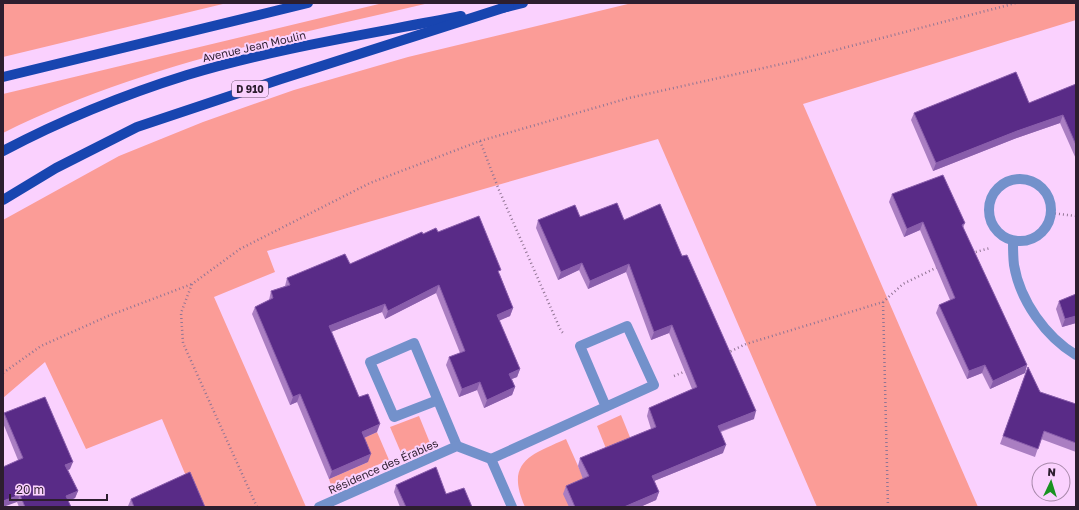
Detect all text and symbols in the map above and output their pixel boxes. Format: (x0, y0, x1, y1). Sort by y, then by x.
street label: Avenue Jean Moulin (201, 28, 307, 64)
road number: D 910 (232, 81, 268, 97)
street label: Résidence des Érables (326, 436, 440, 496)
north arrow (1031, 462, 1071, 502)
text: N (1047, 465, 1056, 478)
scale bar (10, 476, 107, 502)
text: 20 m (16, 482, 44, 497)

